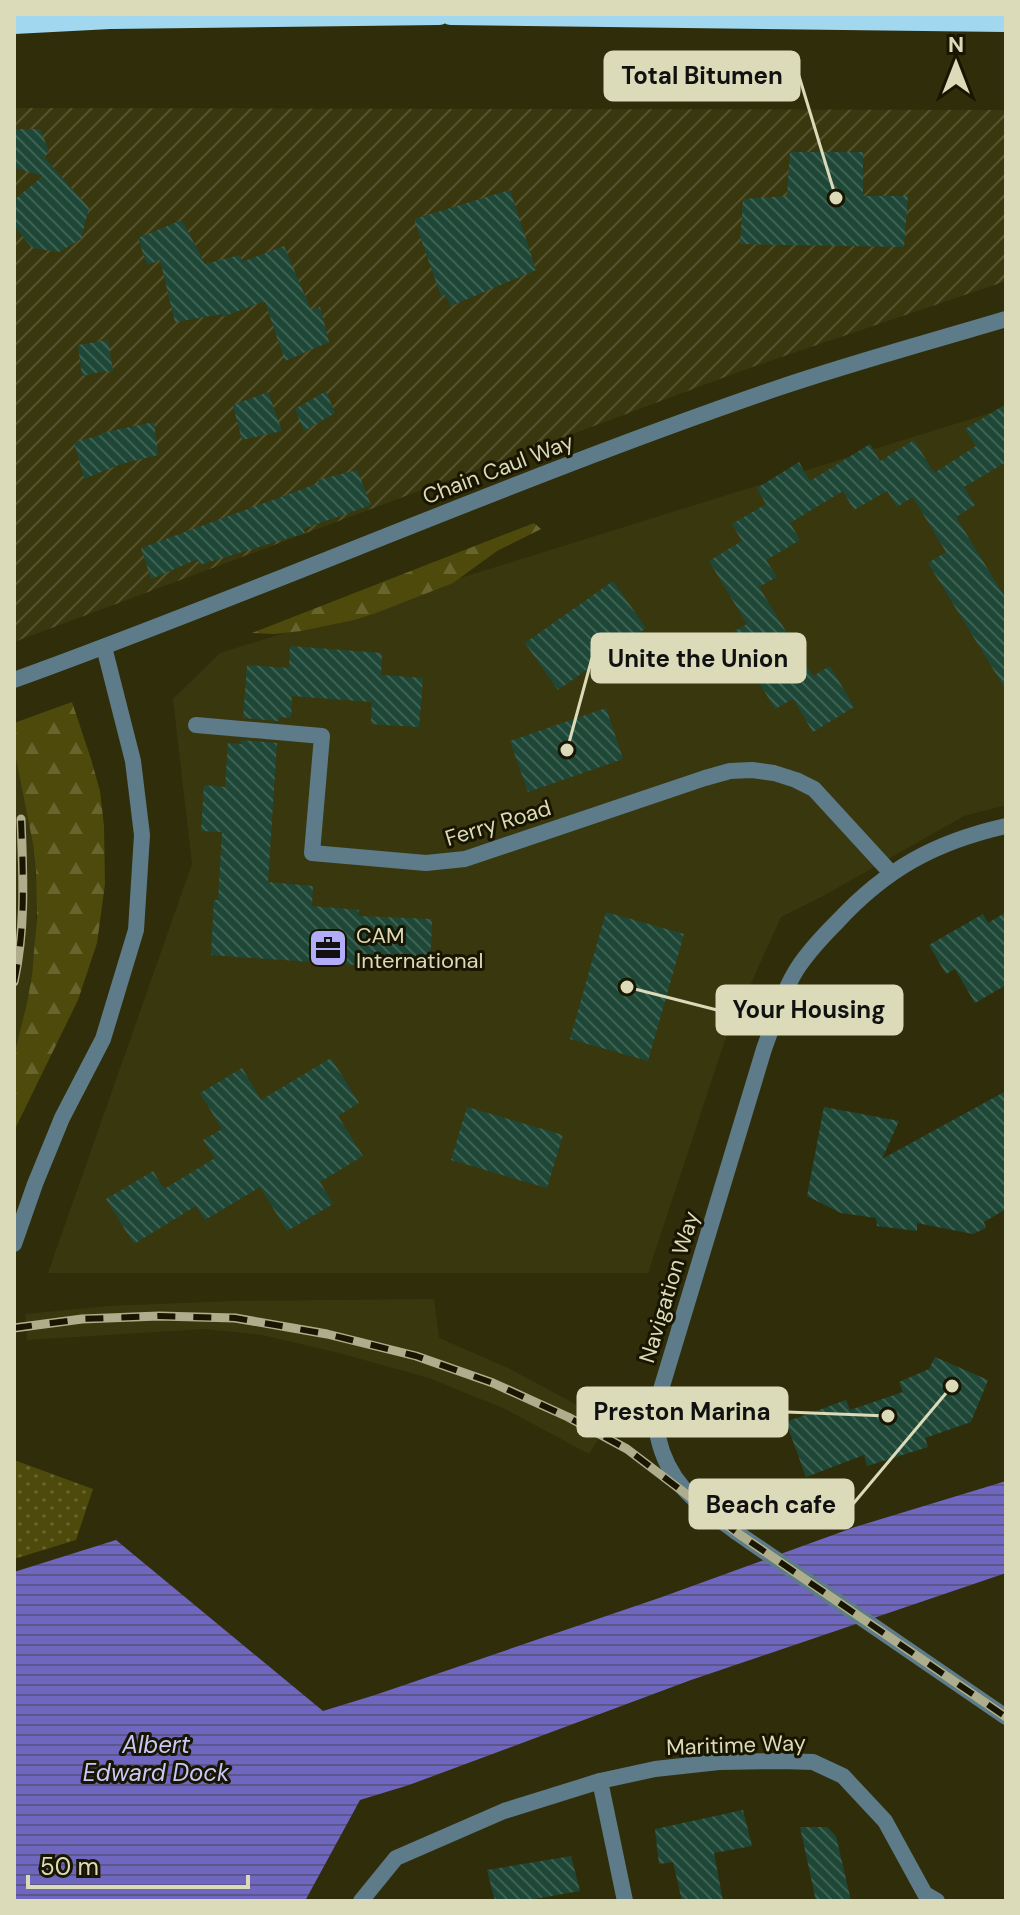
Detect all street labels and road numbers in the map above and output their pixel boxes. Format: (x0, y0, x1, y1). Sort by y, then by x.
street label: Chain Caul Way (418, 427, 578, 511)
street label: Ferry Road (441, 793, 555, 853)
street label: Navigation Way (632, 1208, 706, 1366)
street label: Maritime Way (666, 1728, 806, 1762)

